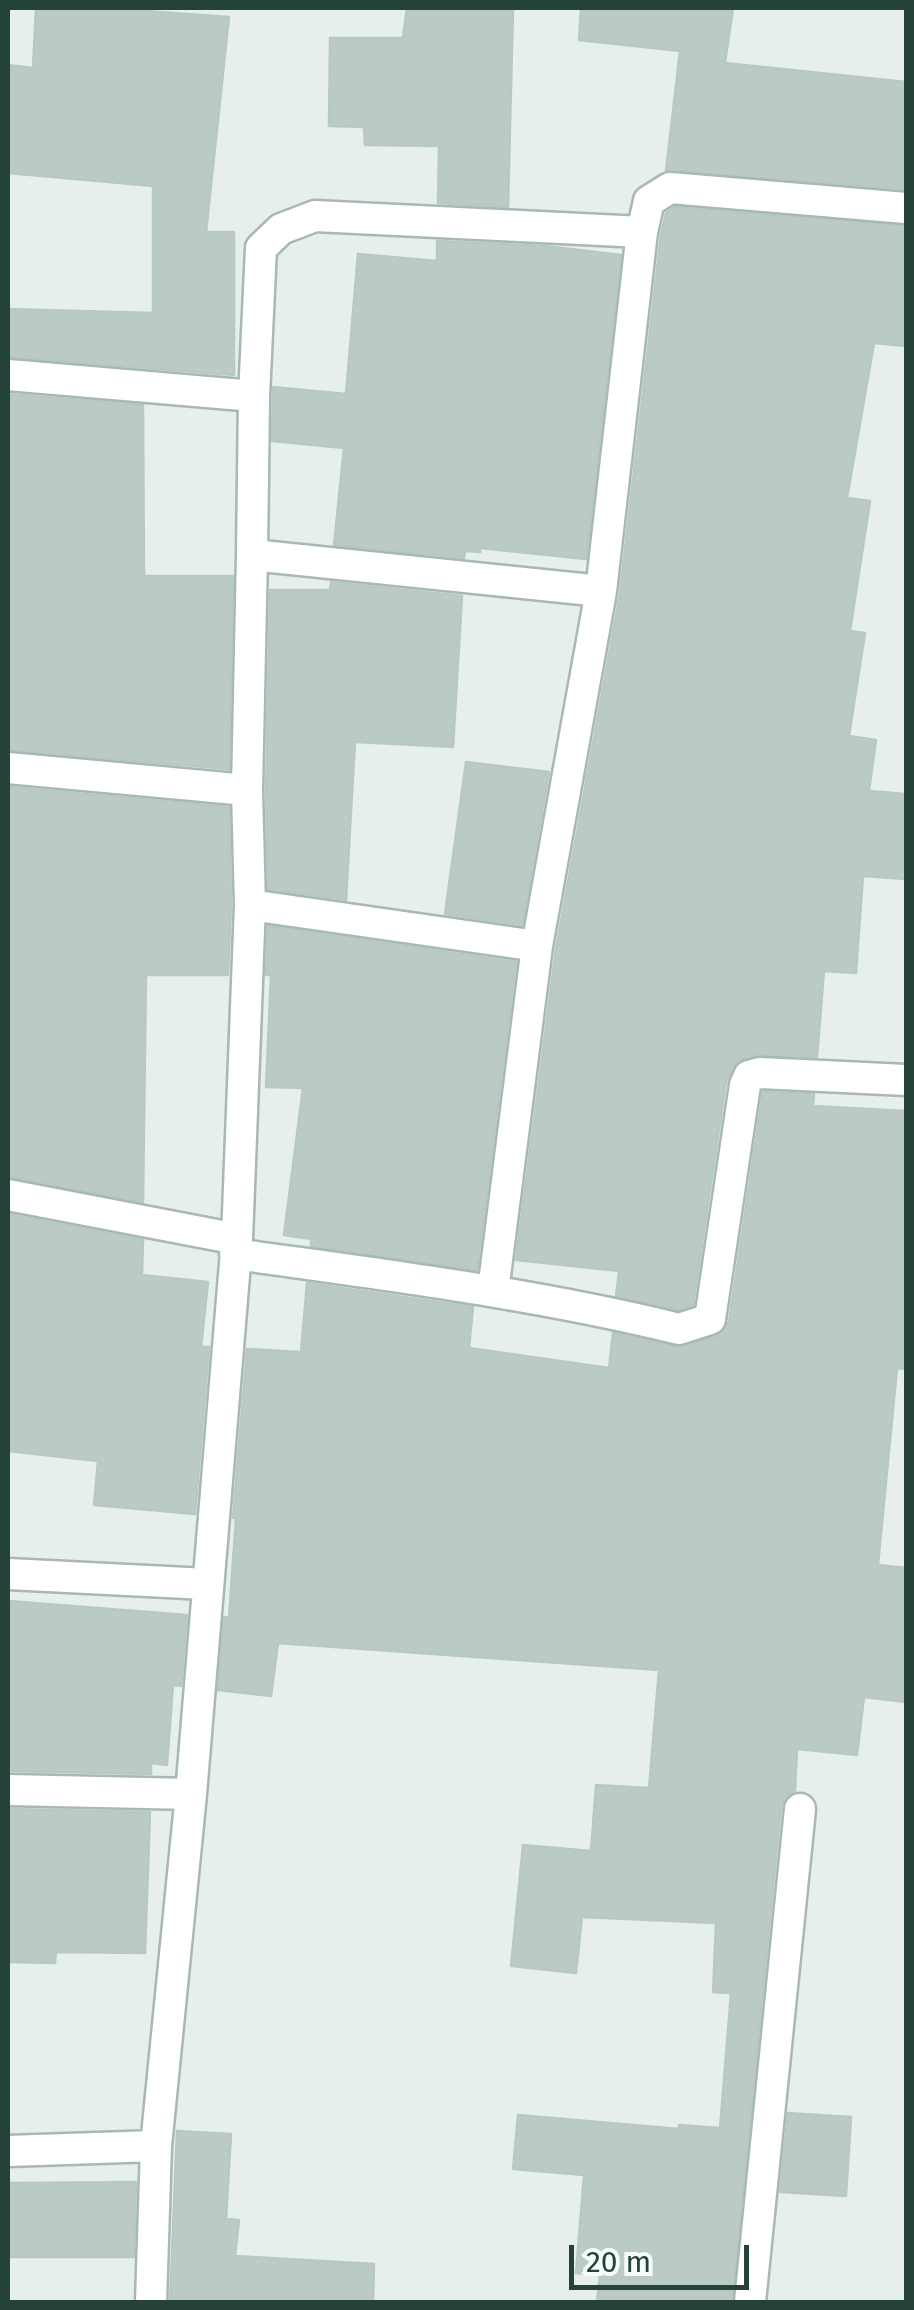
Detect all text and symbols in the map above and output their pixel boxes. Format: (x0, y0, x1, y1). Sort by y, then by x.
scale bar (574, 2225, 754, 2287)
text: 20 m (586, 2244, 651, 2280)

